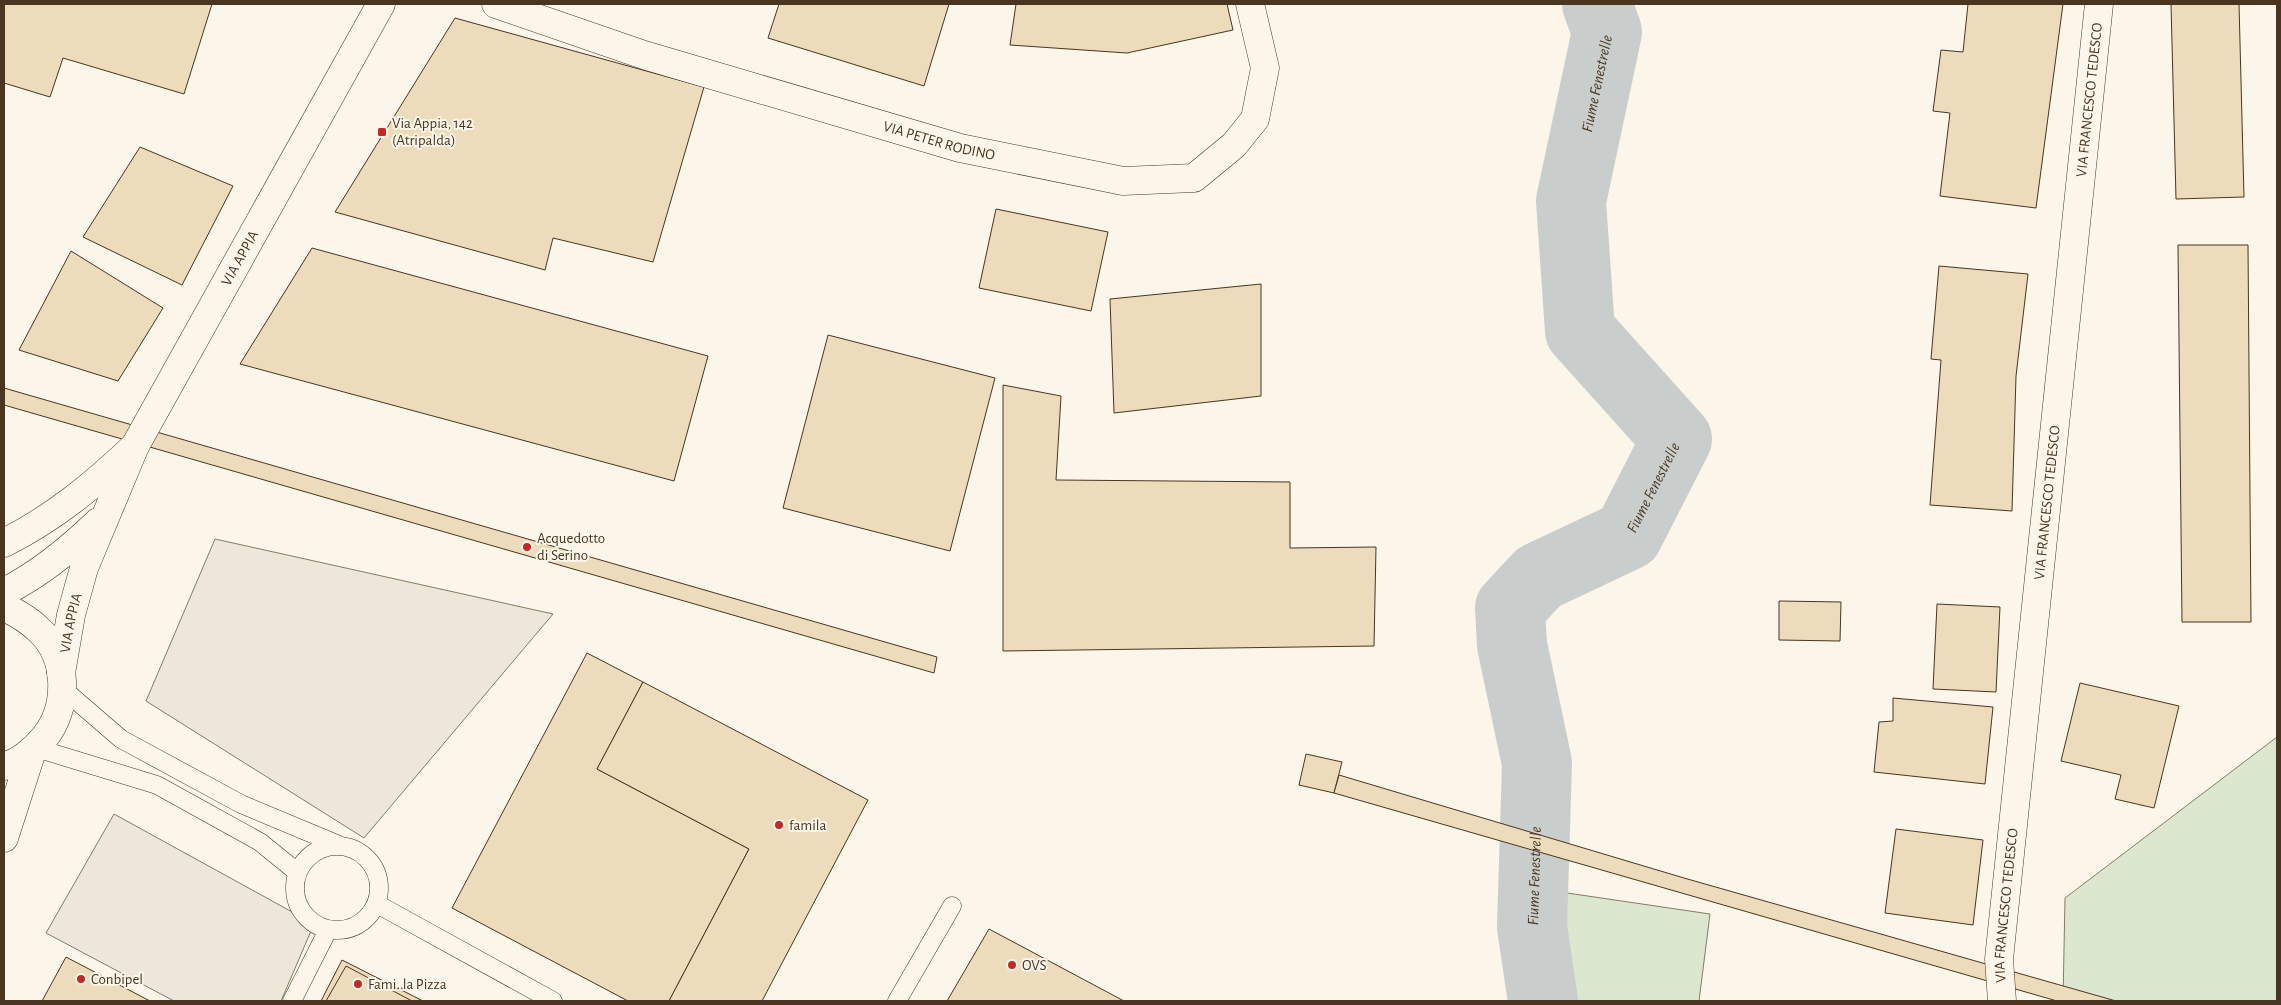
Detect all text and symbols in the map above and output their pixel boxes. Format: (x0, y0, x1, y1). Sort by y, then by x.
street label: VIA FRANCESCO TEDESCO (2074, 22, 2105, 178)
water label: Fiume Fenestrelle (1579, 34, 1615, 134)
place label: Via Appia, 142 (Atripalda) (392, 116, 473, 148)
street label: VIA PETER RODINO (881, 119, 996, 163)
marker: Via Appia, 142 (Atripalda) (376, 126, 388, 138)
street label: VIA APPIA (219, 228, 262, 288)
street label: VIA FRANCESCO TEDESCO (2032, 425, 2063, 581)
water label: Fiume Fenestrelle (1624, 440, 1683, 535)
place label: Acquedotto di Serino (537, 531, 605, 563)
marker: Acquedotto di Serino (521, 541, 533, 553)
street label: VIA APPIA (58, 591, 85, 654)
place label: famila (789, 818, 827, 833)
marker: famila (773, 819, 785, 831)
water label: Fiume Fenestrelle (1525, 826, 1544, 926)
street label: VIA FRANCESCO TEDESCO (1992, 828, 2021, 983)
place label: OVS (1022, 958, 1047, 973)
marker: OVS (1006, 959, 1018, 971)
place label: Conbipel (91, 972, 143, 987)
marker: Conbipel (75, 973, 87, 985)
place label: Fami..la Pizza (368, 977, 447, 992)
marker: Fami..la Pizza (352, 978, 364, 990)

